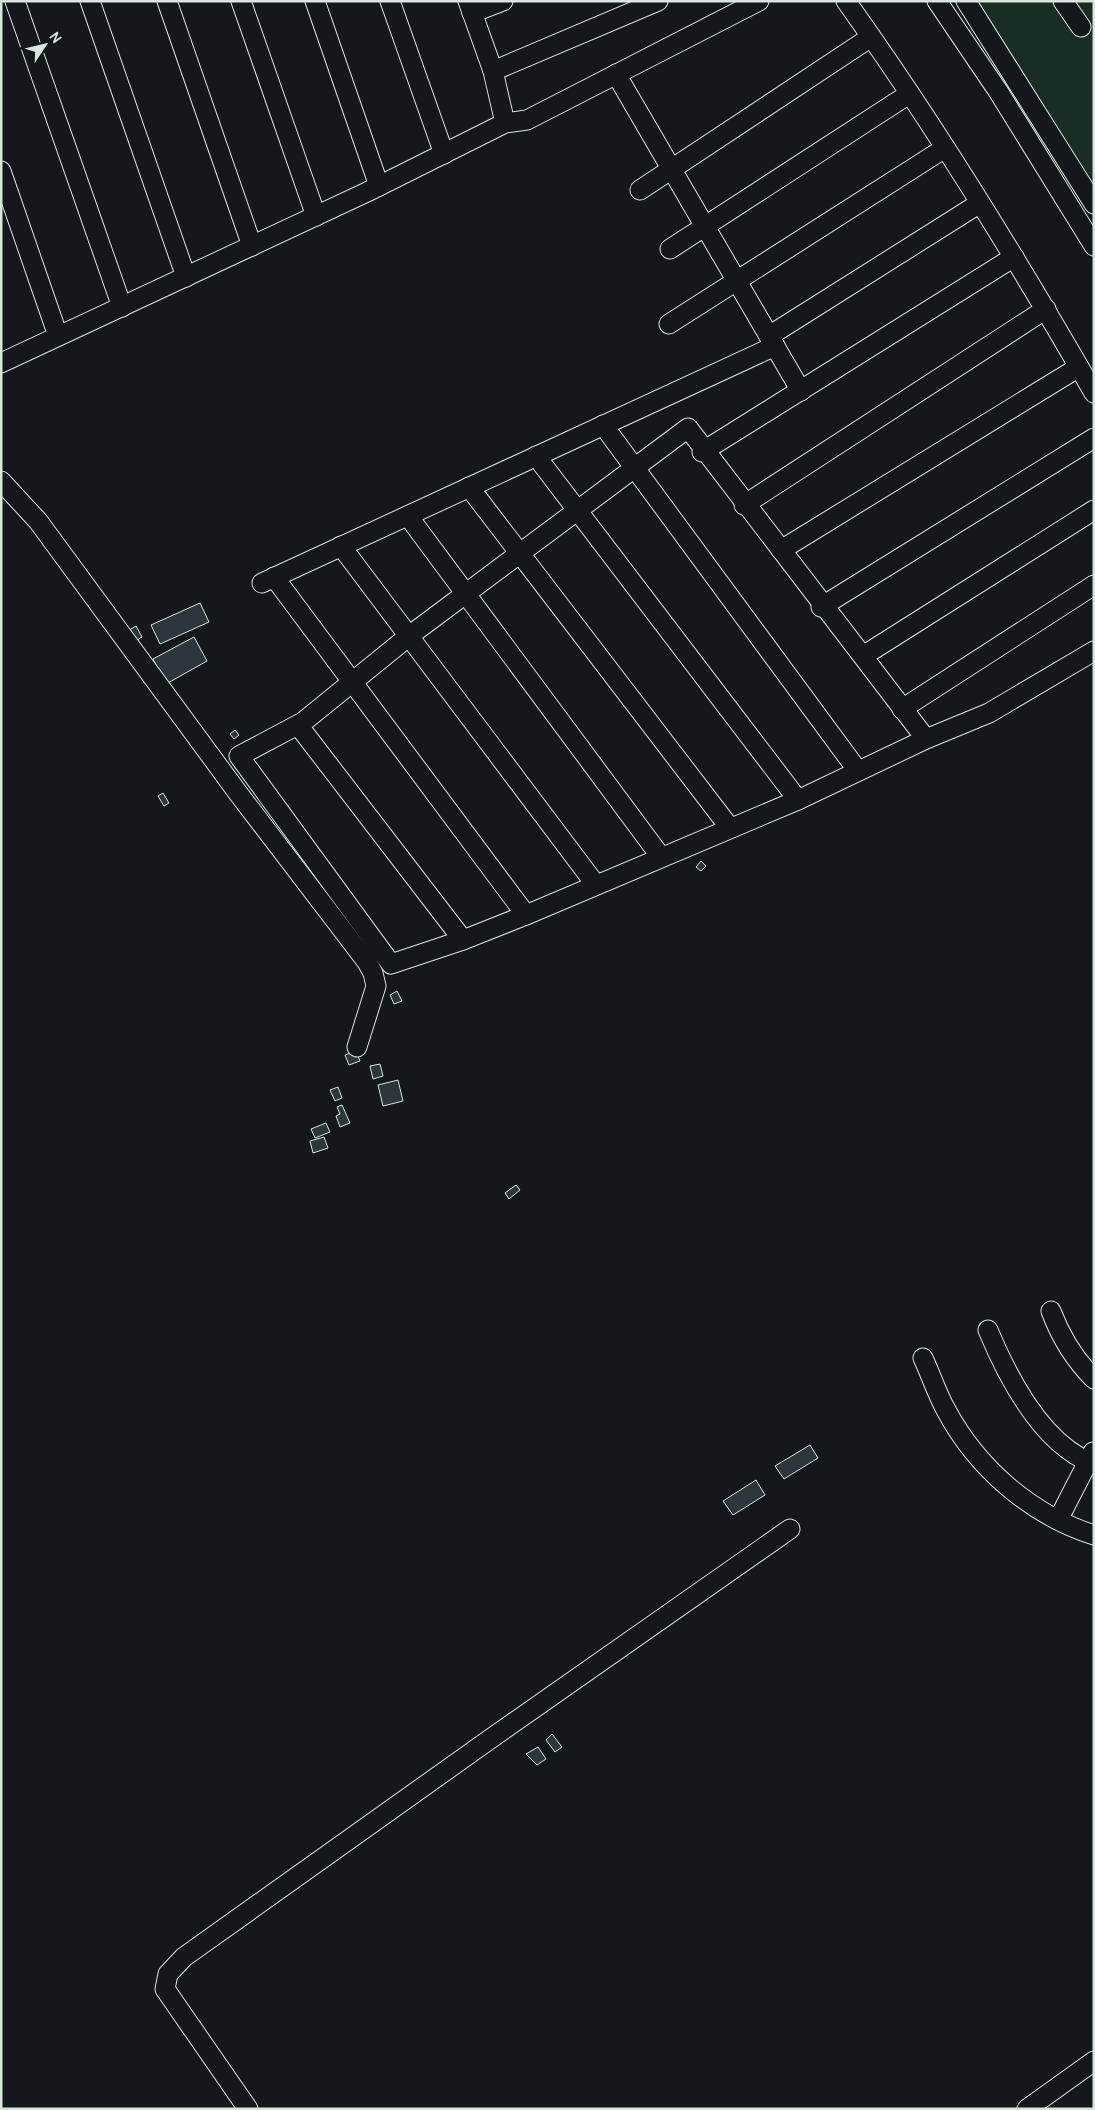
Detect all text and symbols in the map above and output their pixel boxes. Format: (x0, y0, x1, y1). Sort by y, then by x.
north arrow (20, 20, 70, 70)
text: N (45, 28, 66, 47)

